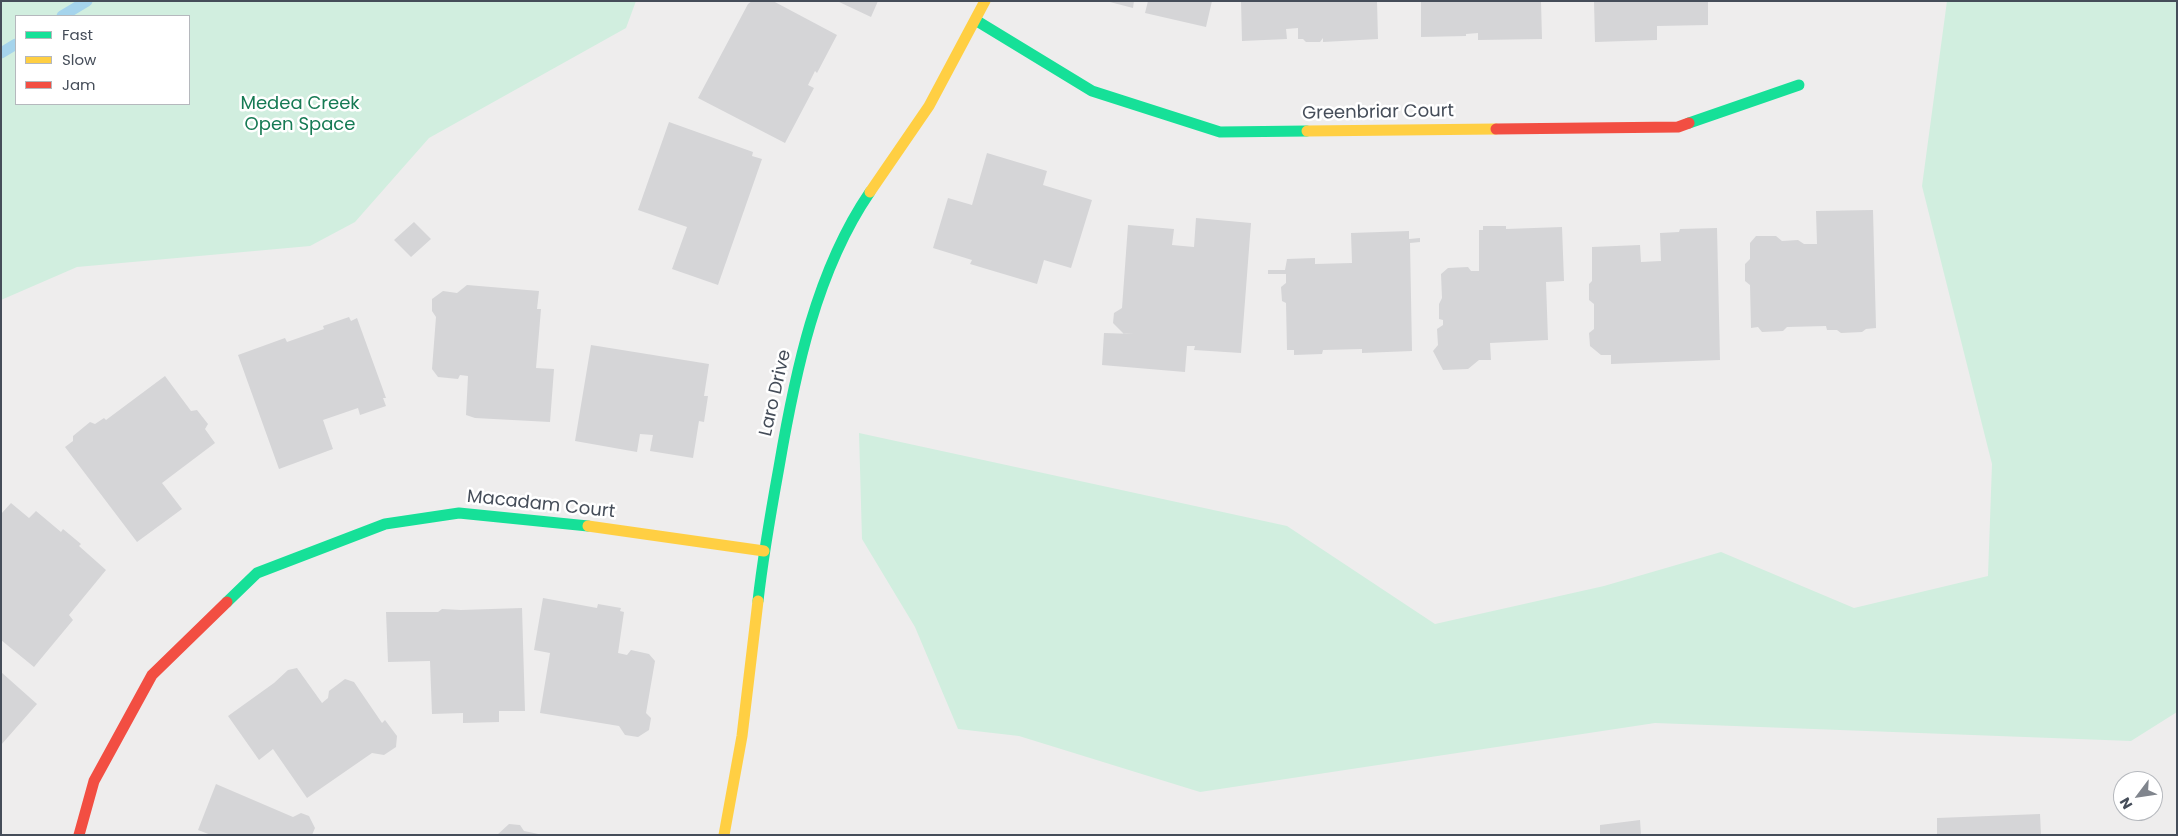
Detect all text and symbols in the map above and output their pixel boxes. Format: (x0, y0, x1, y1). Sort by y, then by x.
legend (15, 15, 190, 105)
text: Fast (62, 24, 93, 45)
text: Slow (62, 49, 96, 70)
text: Jam (62, 74, 96, 95)
park label: Medea Creek Open Space (240, 93, 360, 136)
street label: Greenbriar Court (1302, 101, 1454, 125)
street label: Laro Drive (756, 348, 796, 438)
street label: Macadam Court (466, 486, 616, 524)
north arrow (2113, 771, 2163, 821)
text: N (2115, 794, 2137, 813)

